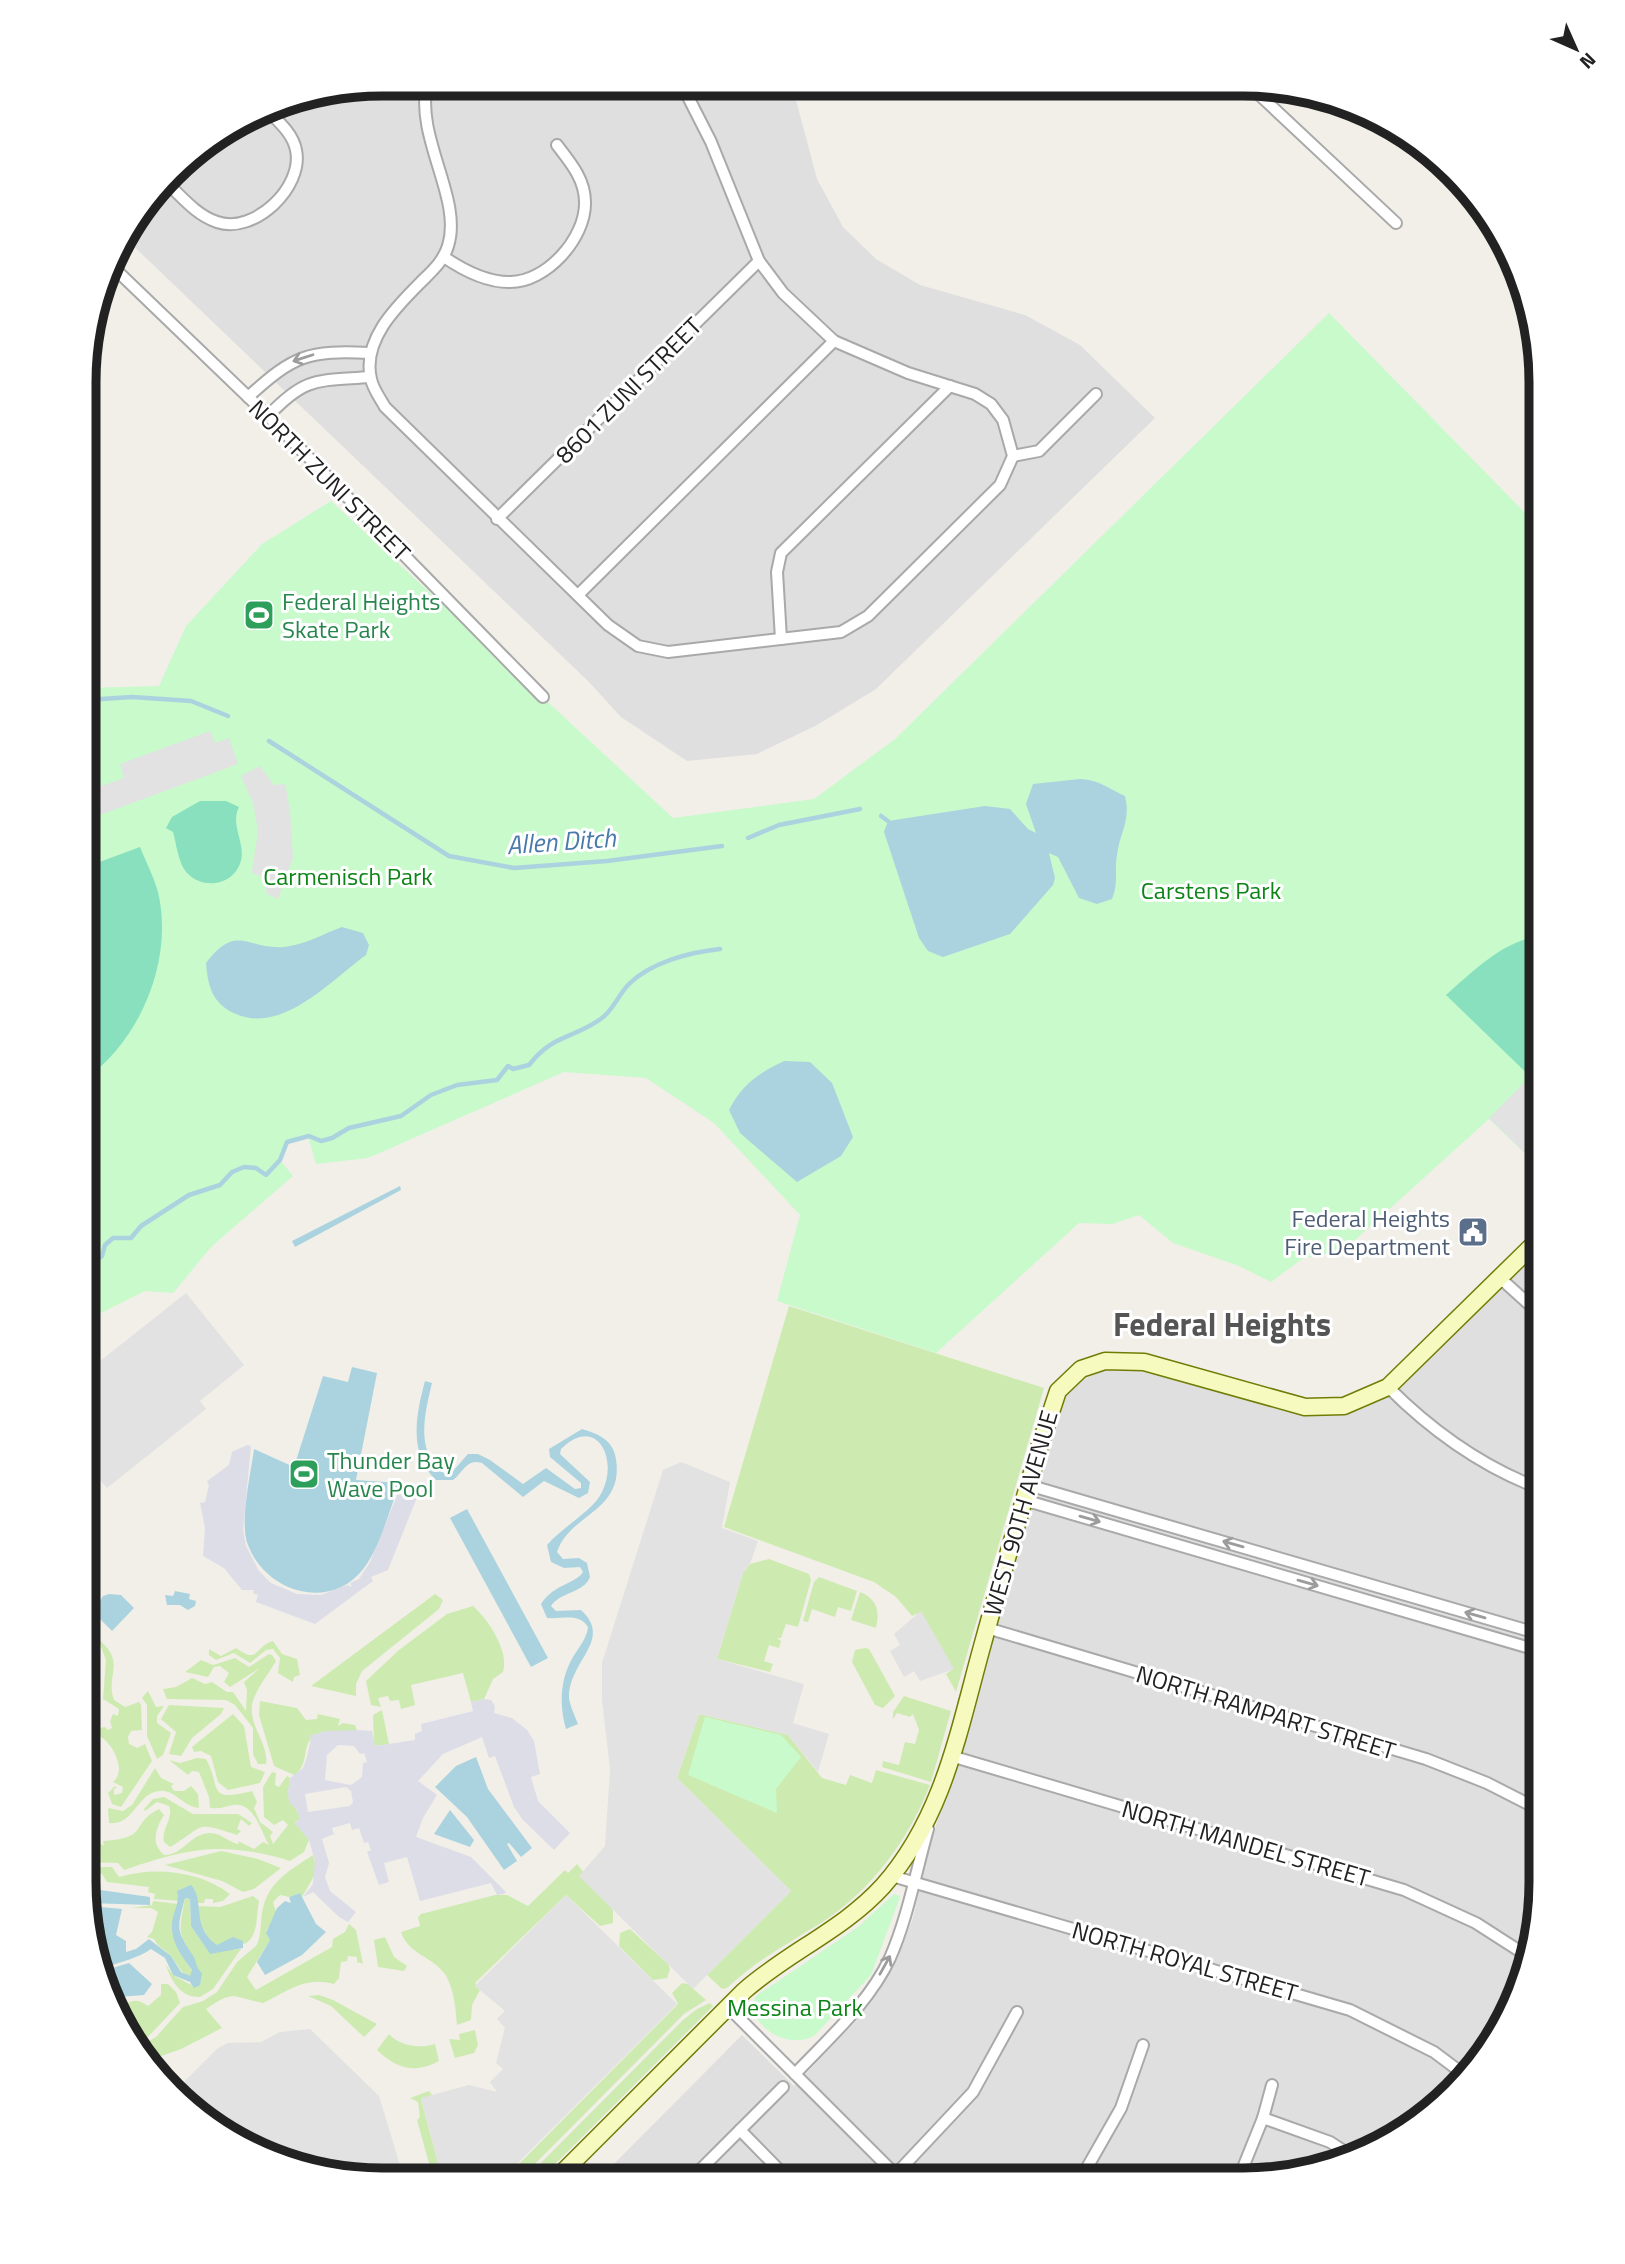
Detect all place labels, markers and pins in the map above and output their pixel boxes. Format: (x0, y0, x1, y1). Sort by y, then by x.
place label: Federal Heights Skate Park (282, 583, 440, 647)
sports icon: Federal Heights Skate Park (242, 598, 276, 632)
place label: Federal Heights Fire Department (1284, 1200, 1451, 1264)
public building icon: Federal Heights Fire Department (1456, 1215, 1490, 1249)
place label: Thunder Bay Wave Pool (327, 1442, 455, 1506)
sports icon: Thunder Bay Wave Pool (287, 1457, 321, 1491)

